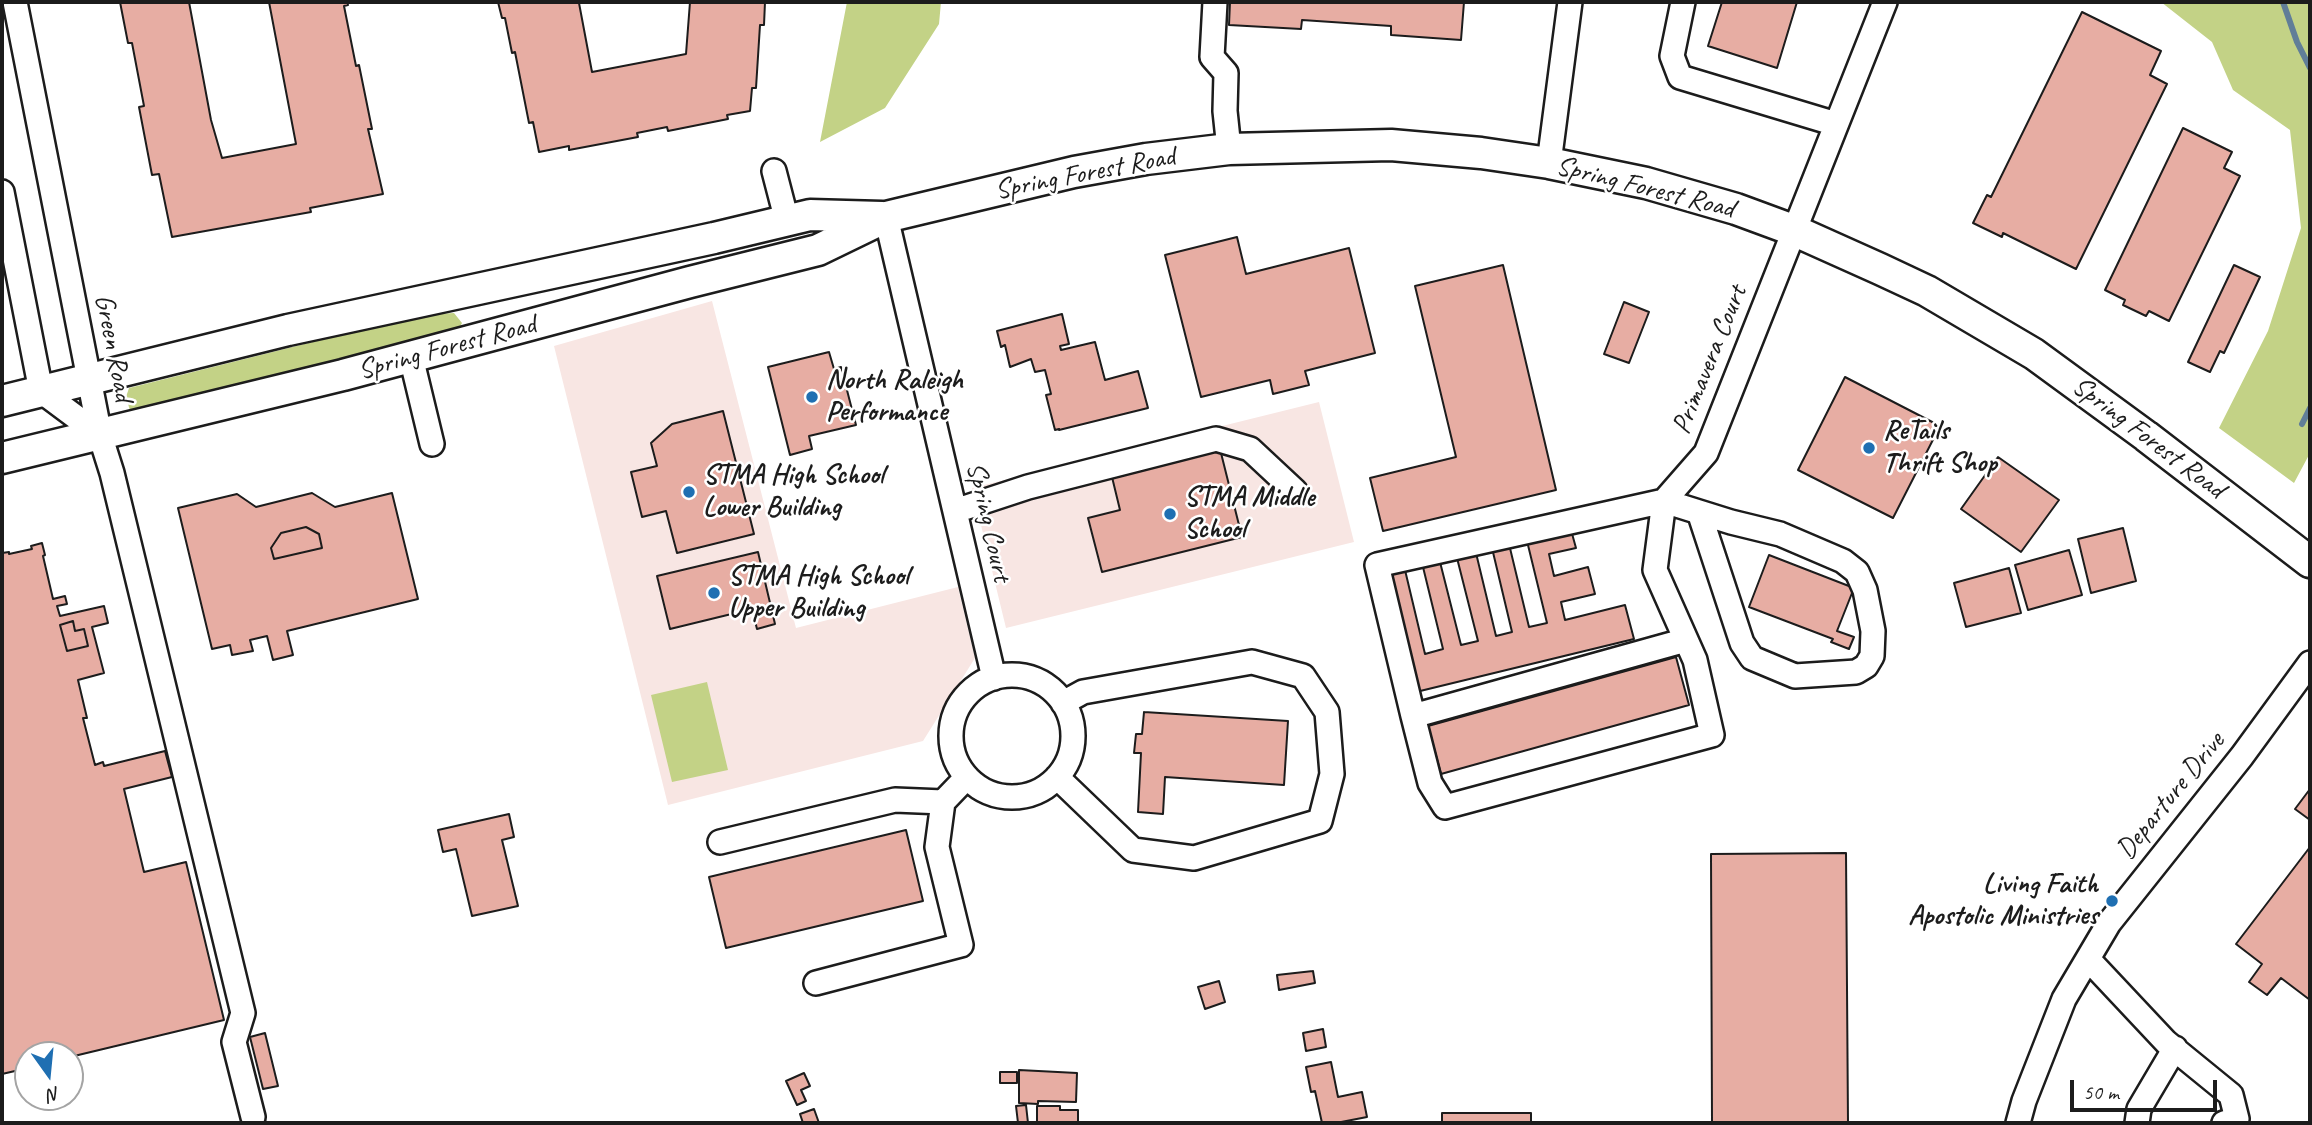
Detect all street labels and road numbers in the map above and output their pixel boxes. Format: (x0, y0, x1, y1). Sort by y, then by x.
street label: Spring Forest Road (992, 140, 1178, 208)
street label: Spring Forest Road (1552, 150, 1738, 226)
street label: Primavera Court (1665, 281, 1755, 439)
street label: Green Road (86, 292, 140, 404)
street label: Spring Forest Road (355, 308, 539, 388)
street label: Spring Forest Road (2065, 370, 2231, 506)
street label: Spring Court (958, 459, 1018, 585)
street label: Departure Drive (2110, 726, 2232, 866)

